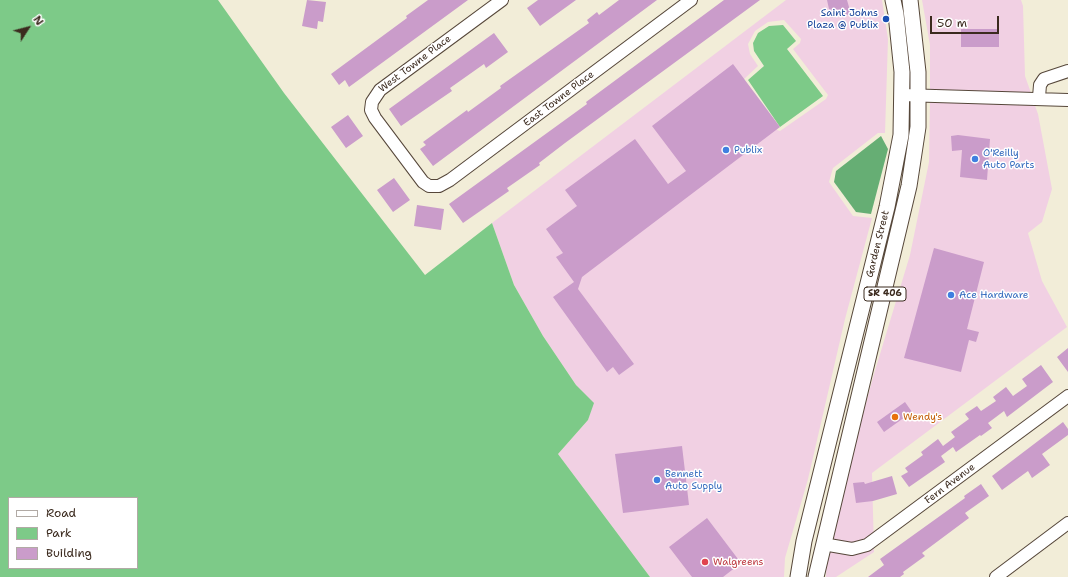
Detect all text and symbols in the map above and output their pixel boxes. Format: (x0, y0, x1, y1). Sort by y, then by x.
place label: Saint Johns Plaza @ Publix (807, 7, 878, 30)
north arrow (8, 8, 48, 48)
scale bar (932, 8, 1001, 34)
text: N (29, 13, 47, 29)
marker: Saint Johns Plaza @ Publix (881, 14, 891, 24)
text: 50 m (937, 15, 967, 31)
street label: West Towne Place (376, 33, 454, 95)
street label: East Towne Place (521, 69, 597, 129)
place label: Publix (734, 144, 762, 156)
marker: Publix (721, 145, 731, 155)
place label: O'Reilly Auto Parts (983, 147, 1035, 170)
marker: O'Reilly Auto Parts (970, 154, 980, 164)
street label: Garden Street (864, 209, 892, 279)
road number: SR 406 (864, 287, 906, 301)
place label: Ace Hardware (959, 289, 1028, 301)
marker: Ace Hardware (946, 290, 956, 300)
place label: Wendy's (903, 411, 942, 423)
marker: Wendy's (890, 412, 900, 422)
street label: Fern Avenue (923, 461, 977, 507)
place label: Bennett Auto Supply (665, 468, 722, 492)
marker: Bennett Auto Supply (652, 475, 662, 485)
legend (8, 497, 138, 569)
text: Road (46, 505, 76, 521)
text: Park (46, 525, 72, 541)
text: Building (46, 545, 92, 561)
place label: Walgreens (713, 556, 763, 568)
marker: Walgreens (700, 557, 710, 567)

